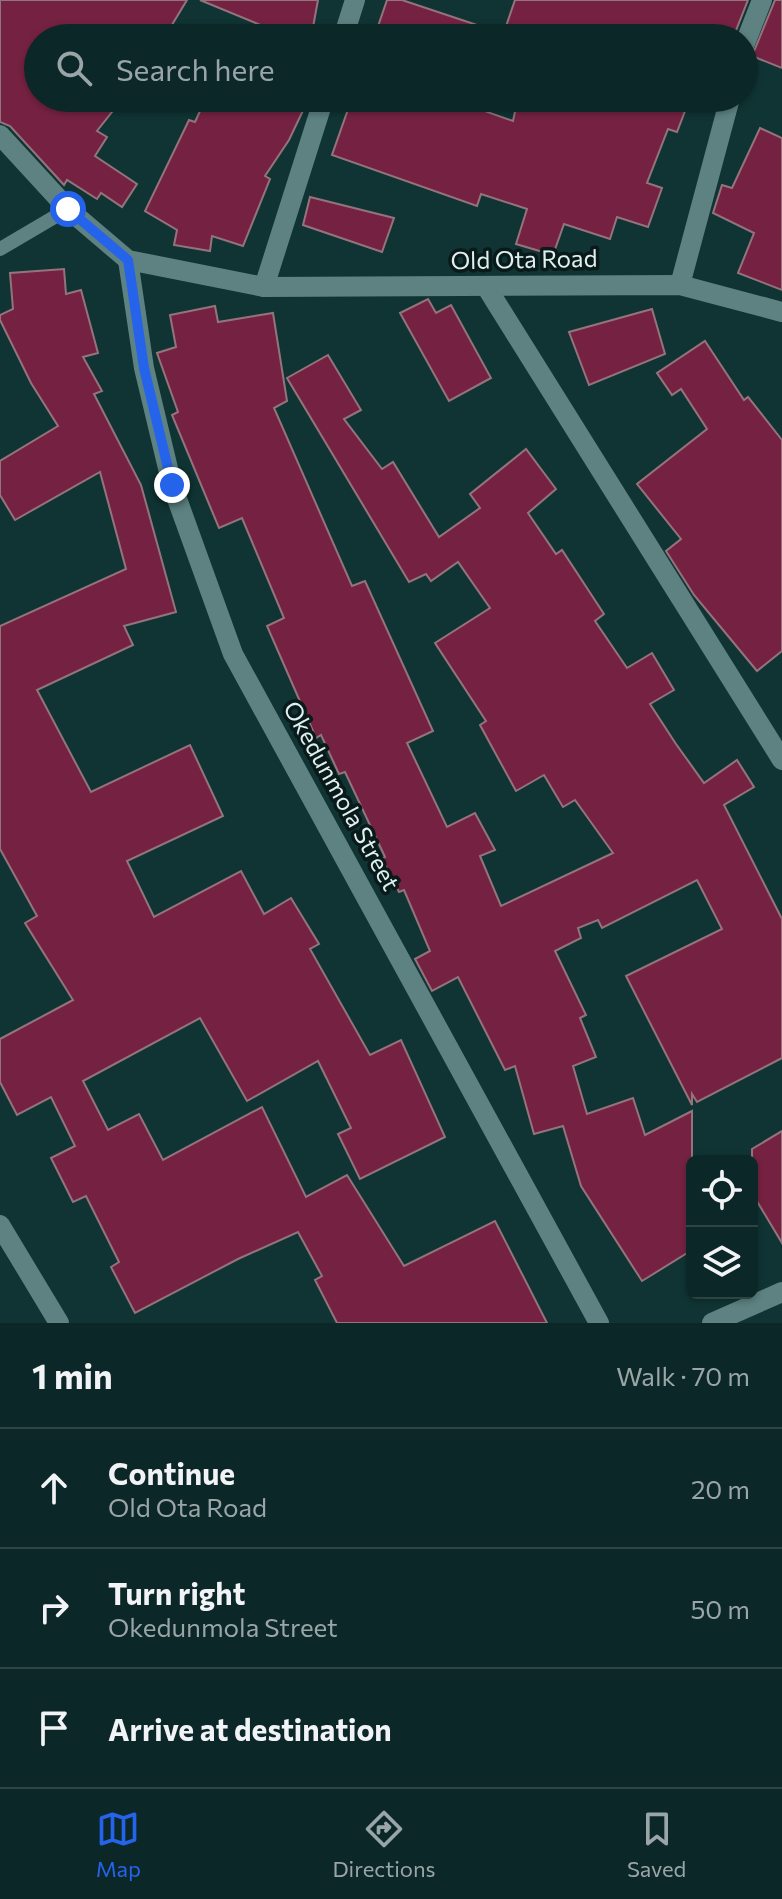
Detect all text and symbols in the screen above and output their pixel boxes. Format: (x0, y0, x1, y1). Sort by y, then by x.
search box (24, 24, 758, 112)
icon: search (52, 46, 96, 90)
text: Search here (116, 50, 275, 87)
route start (50, 191, 86, 227)
street label: Old Ota Road (450, 243, 598, 274)
route end (154, 467, 190, 503)
street label: Okedunmola Street (278, 695, 406, 895)
map controls (686, 1155, 758, 1299)
button: locate (686, 1155, 758, 1227)
button: layers (686, 1227, 758, 1299)
text: 1 min (32, 1354, 113, 1396)
text: Walk · 70 m (616, 1360, 750, 1391)
text: Continue (108, 1454, 235, 1491)
icon: ahead (32, 1466, 76, 1510)
text: 20 m (691, 1473, 750, 1504)
text: Old Ota Road (108, 1491, 267, 1522)
text: Turn right (108, 1574, 245, 1611)
icon: right (32, 1586, 76, 1630)
text: 50 m (690, 1593, 750, 1624)
text: Okedunmola Street (108, 1611, 338, 1642)
icon: arrive (32, 1706, 76, 1750)
text: Arrive at destination (108, 1710, 392, 1747)
tab: Map (96, 1807, 141, 1882)
tab: Directions (332, 1807, 436, 1882)
tab: Saved (627, 1807, 686, 1882)

